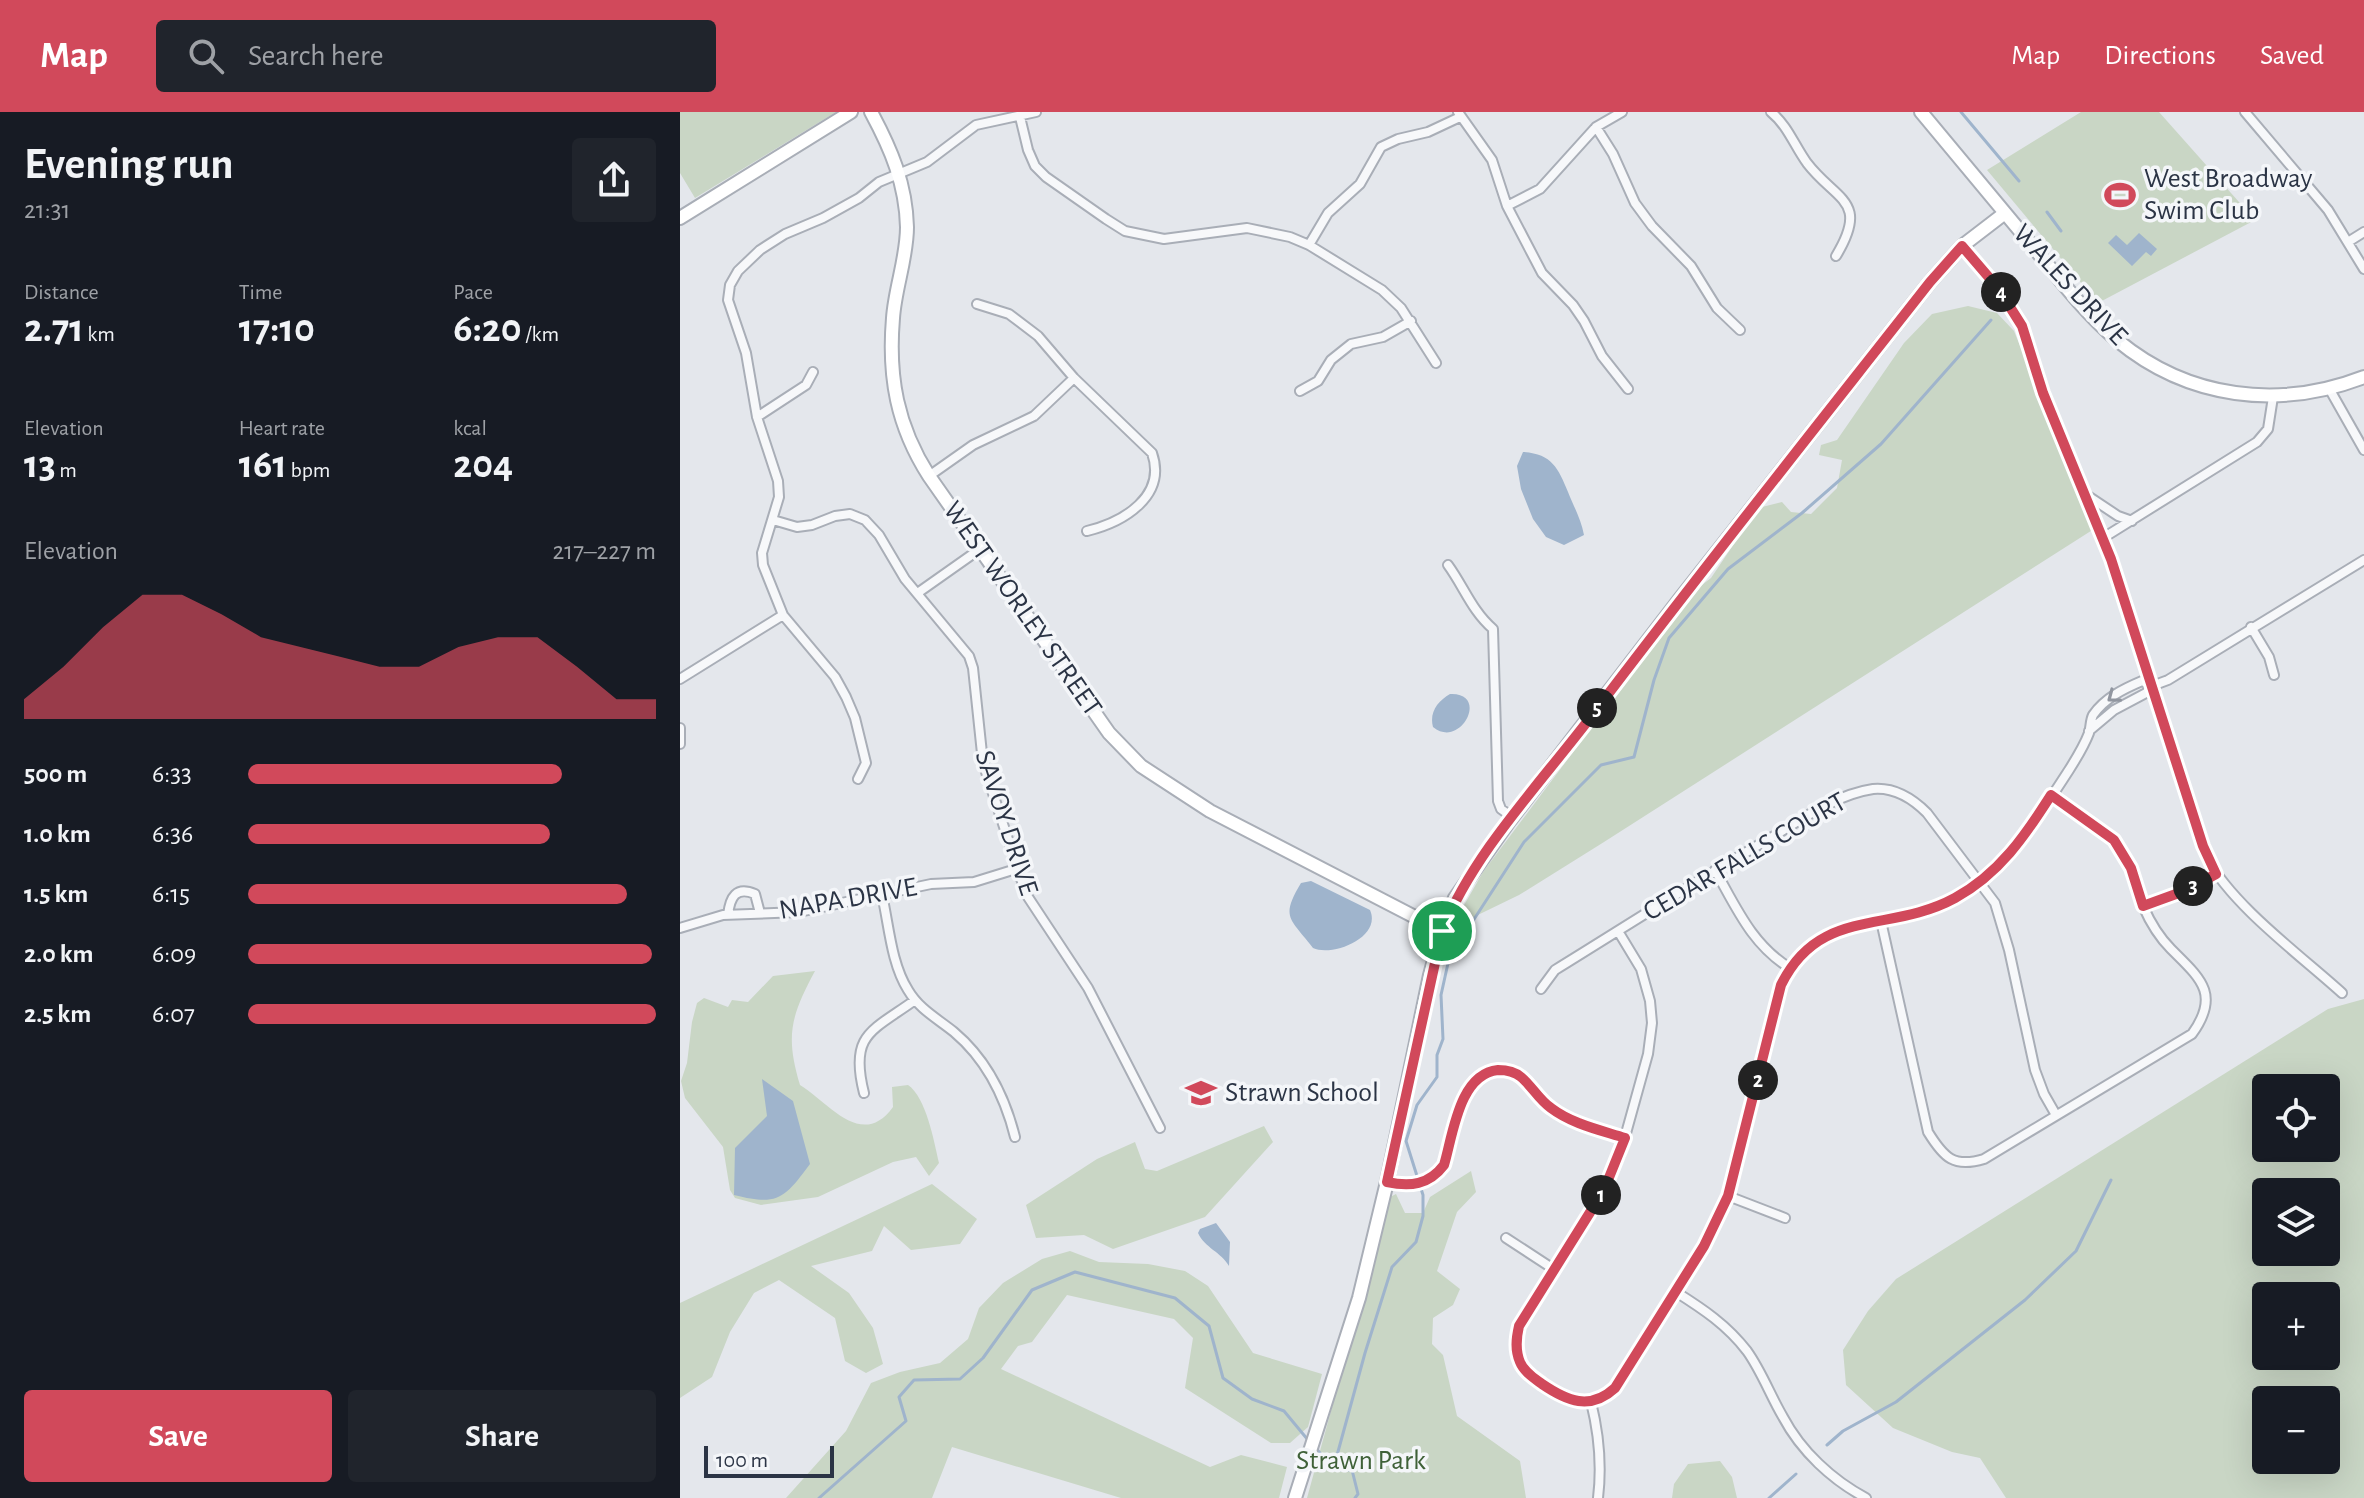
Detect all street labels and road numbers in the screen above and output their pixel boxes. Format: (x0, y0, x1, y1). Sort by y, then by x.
street label: WALES DRIVE (2007, 219, 2133, 351)
street label: WEST WORLEY STREET (937, 497, 1107, 722)
street label: SAVOY DRIVE (969, 747, 1043, 899)
street label: CEDAR FALLS COURT (1639, 788, 1851, 926)
street label: NAPA DRIVE (777, 873, 919, 925)

